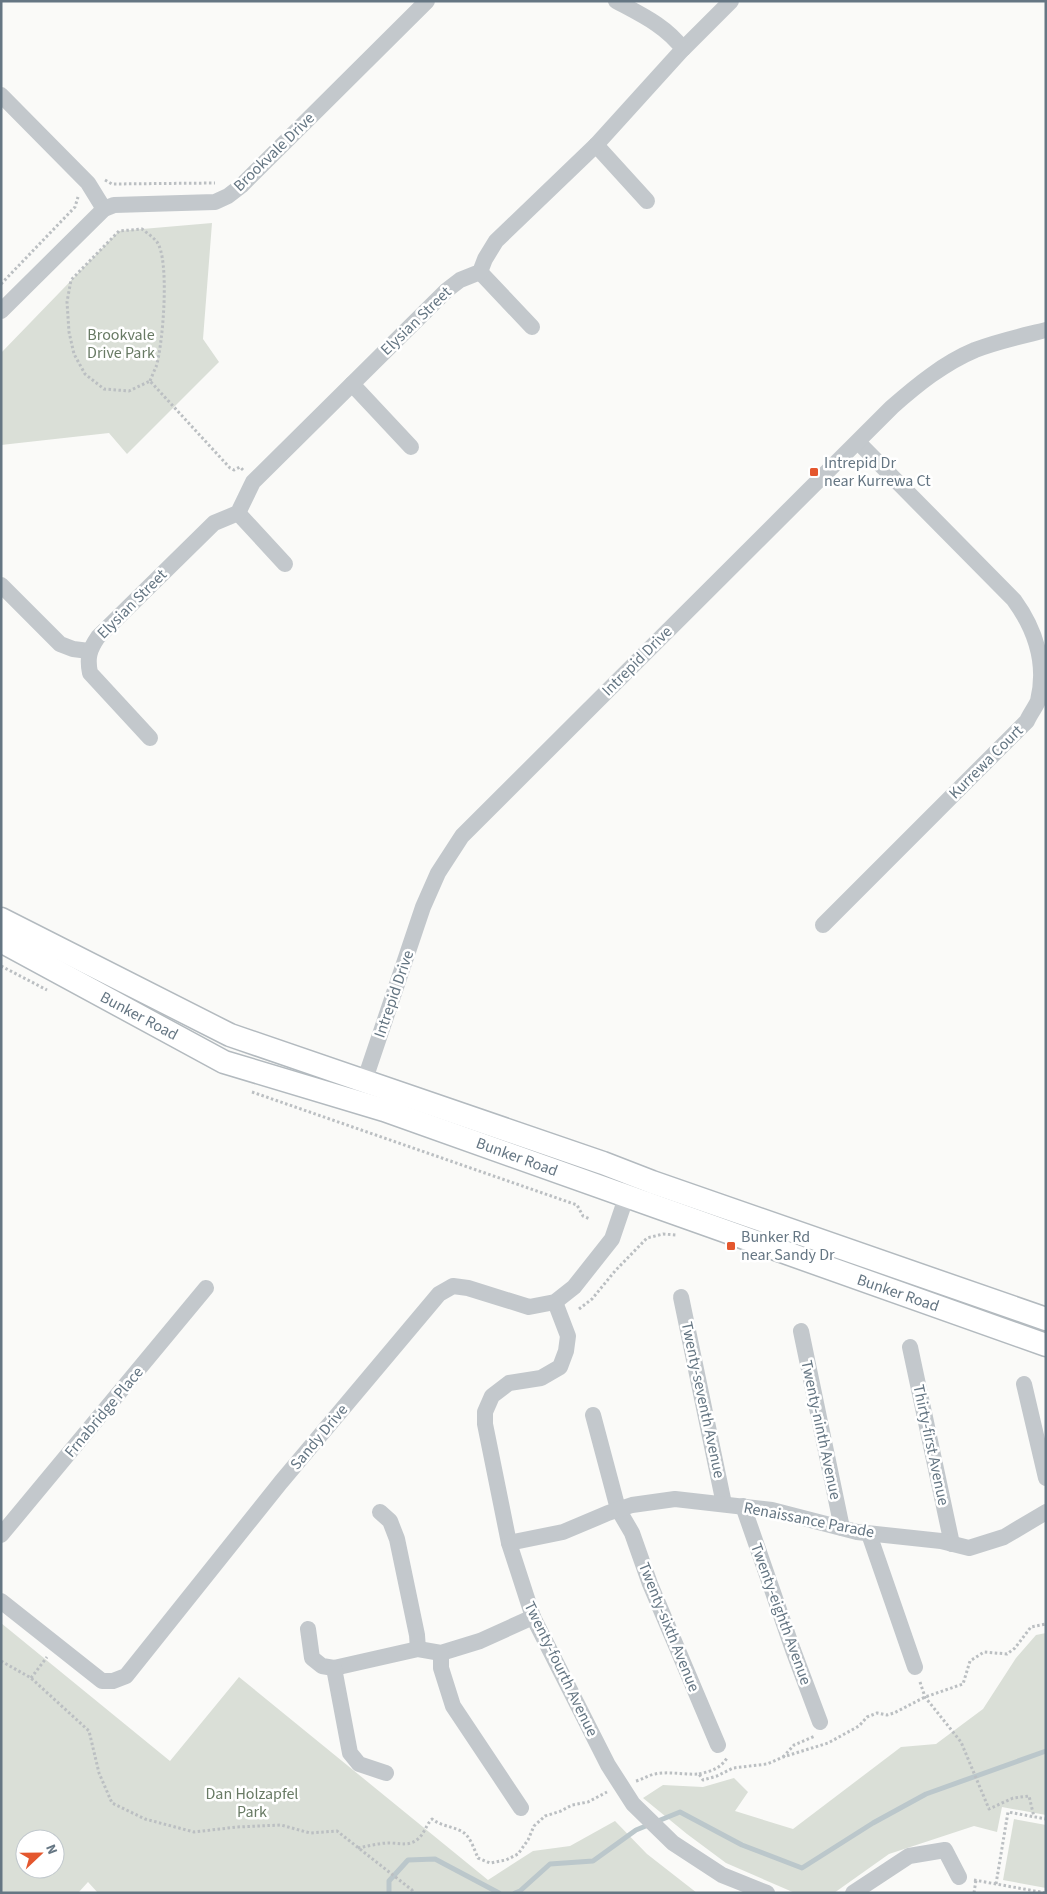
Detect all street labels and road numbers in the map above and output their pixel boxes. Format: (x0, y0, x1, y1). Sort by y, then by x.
street label: Brookvale Drive (229, 108, 320, 196)
street label: Elysian Street (376, 281, 457, 360)
street label: Elysian Street (92, 564, 172, 644)
street label: Intrepid Drive (597, 621, 677, 701)
street label: Kurrewa Court (944, 720, 1028, 804)
street label: Intrepid Drive (369, 947, 419, 1041)
street label: Bunker Road (96, 986, 182, 1046)
street label: Bunker Road (473, 1132, 561, 1182)
street label: Bunker Road (854, 1269, 942, 1317)
street label: Twenty-seventh Avenue (676, 1320, 730, 1480)
street label: Twenty-ninth Avenue (795, 1358, 847, 1502)
street label: Frnabridge Place (59, 1362, 149, 1462)
street label: Thirty-first Avenue (907, 1383, 955, 1508)
street label: Sandy Drive (285, 1399, 353, 1475)
street label: Renaissance Parade (742, 1497, 876, 1543)
street label: Twenty-eighth Avenue (745, 1540, 817, 1688)
street label: Twenty-sixth Avenue (633, 1559, 705, 1695)
street label: Twenty-fourth Avenue (519, 1598, 603, 1740)

